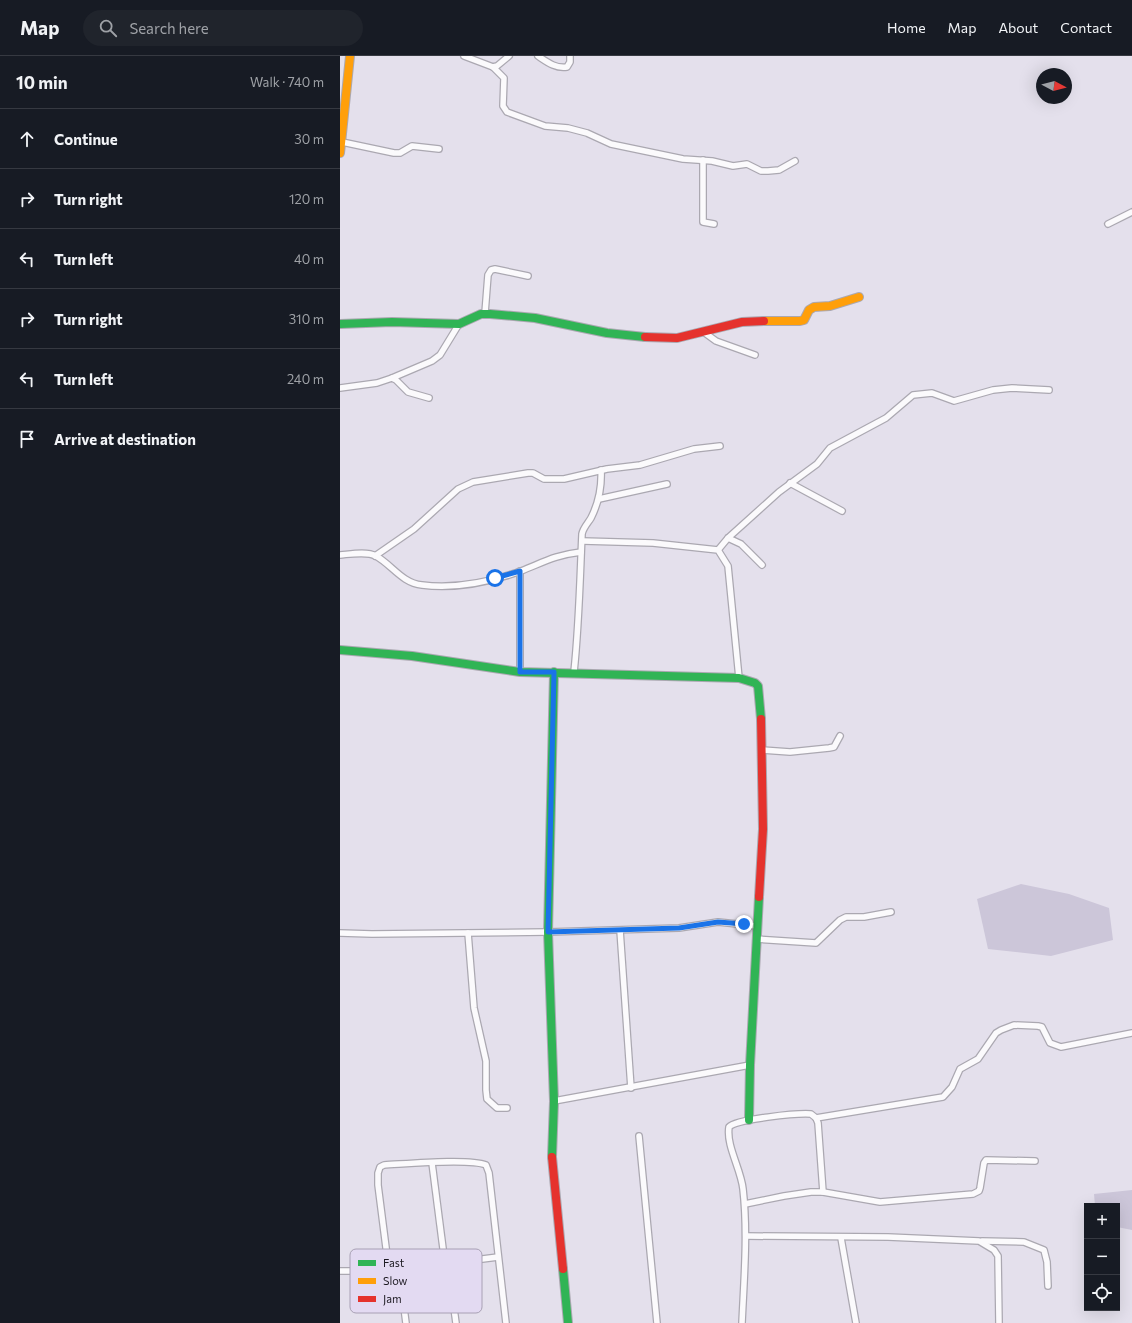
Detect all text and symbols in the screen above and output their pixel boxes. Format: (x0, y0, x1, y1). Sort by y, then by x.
search box (83, 10, 363, 46)
text: Map (20, 16, 59, 39)
icon: search (97, 17, 119, 39)
text: Search here (129, 19, 209, 37)
text: Home (887, 19, 926, 36)
text: Map (948, 19, 976, 36)
text: About (998, 19, 1038, 36)
text: Contact (1060, 19, 1112, 36)
north arrow (1036, 68, 1072, 104)
text: 10 min (16, 72, 68, 93)
text: Walk · 740 m (250, 74, 324, 90)
icon: ahead (16, 128, 38, 150)
text: Continue (54, 130, 118, 148)
text: 30 m (294, 131, 324, 147)
icon: right (16, 188, 38, 210)
text: Turn right (54, 190, 123, 208)
text: 120 m (289, 191, 324, 207)
icon: left (16, 248, 38, 270)
text: Turn left (54, 250, 113, 268)
text: 40 m (294, 251, 324, 267)
icon: right (16, 308, 38, 330)
text: Turn right (54, 310, 123, 328)
text: 310 m (289, 311, 324, 327)
icon: left (16, 368, 38, 390)
text: Turn left (54, 370, 113, 388)
text: 240 m (287, 371, 324, 387)
icon: arrive (16, 428, 38, 450)
text: Arrive at destination (54, 430, 196, 448)
route start (486, 569, 504, 587)
route end (735, 915, 753, 933)
map controls (1084, 1203, 1120, 1311)
button: + (1084, 1203, 1120, 1239)
button: − (1084, 1239, 1120, 1275)
legend (350, 1249, 482, 1313)
text: Fast (383, 1256, 405, 1269)
text: Slow (383, 1274, 408, 1287)
button: locate (1084, 1275, 1120, 1311)
text: Jam (383, 1292, 402, 1306)

